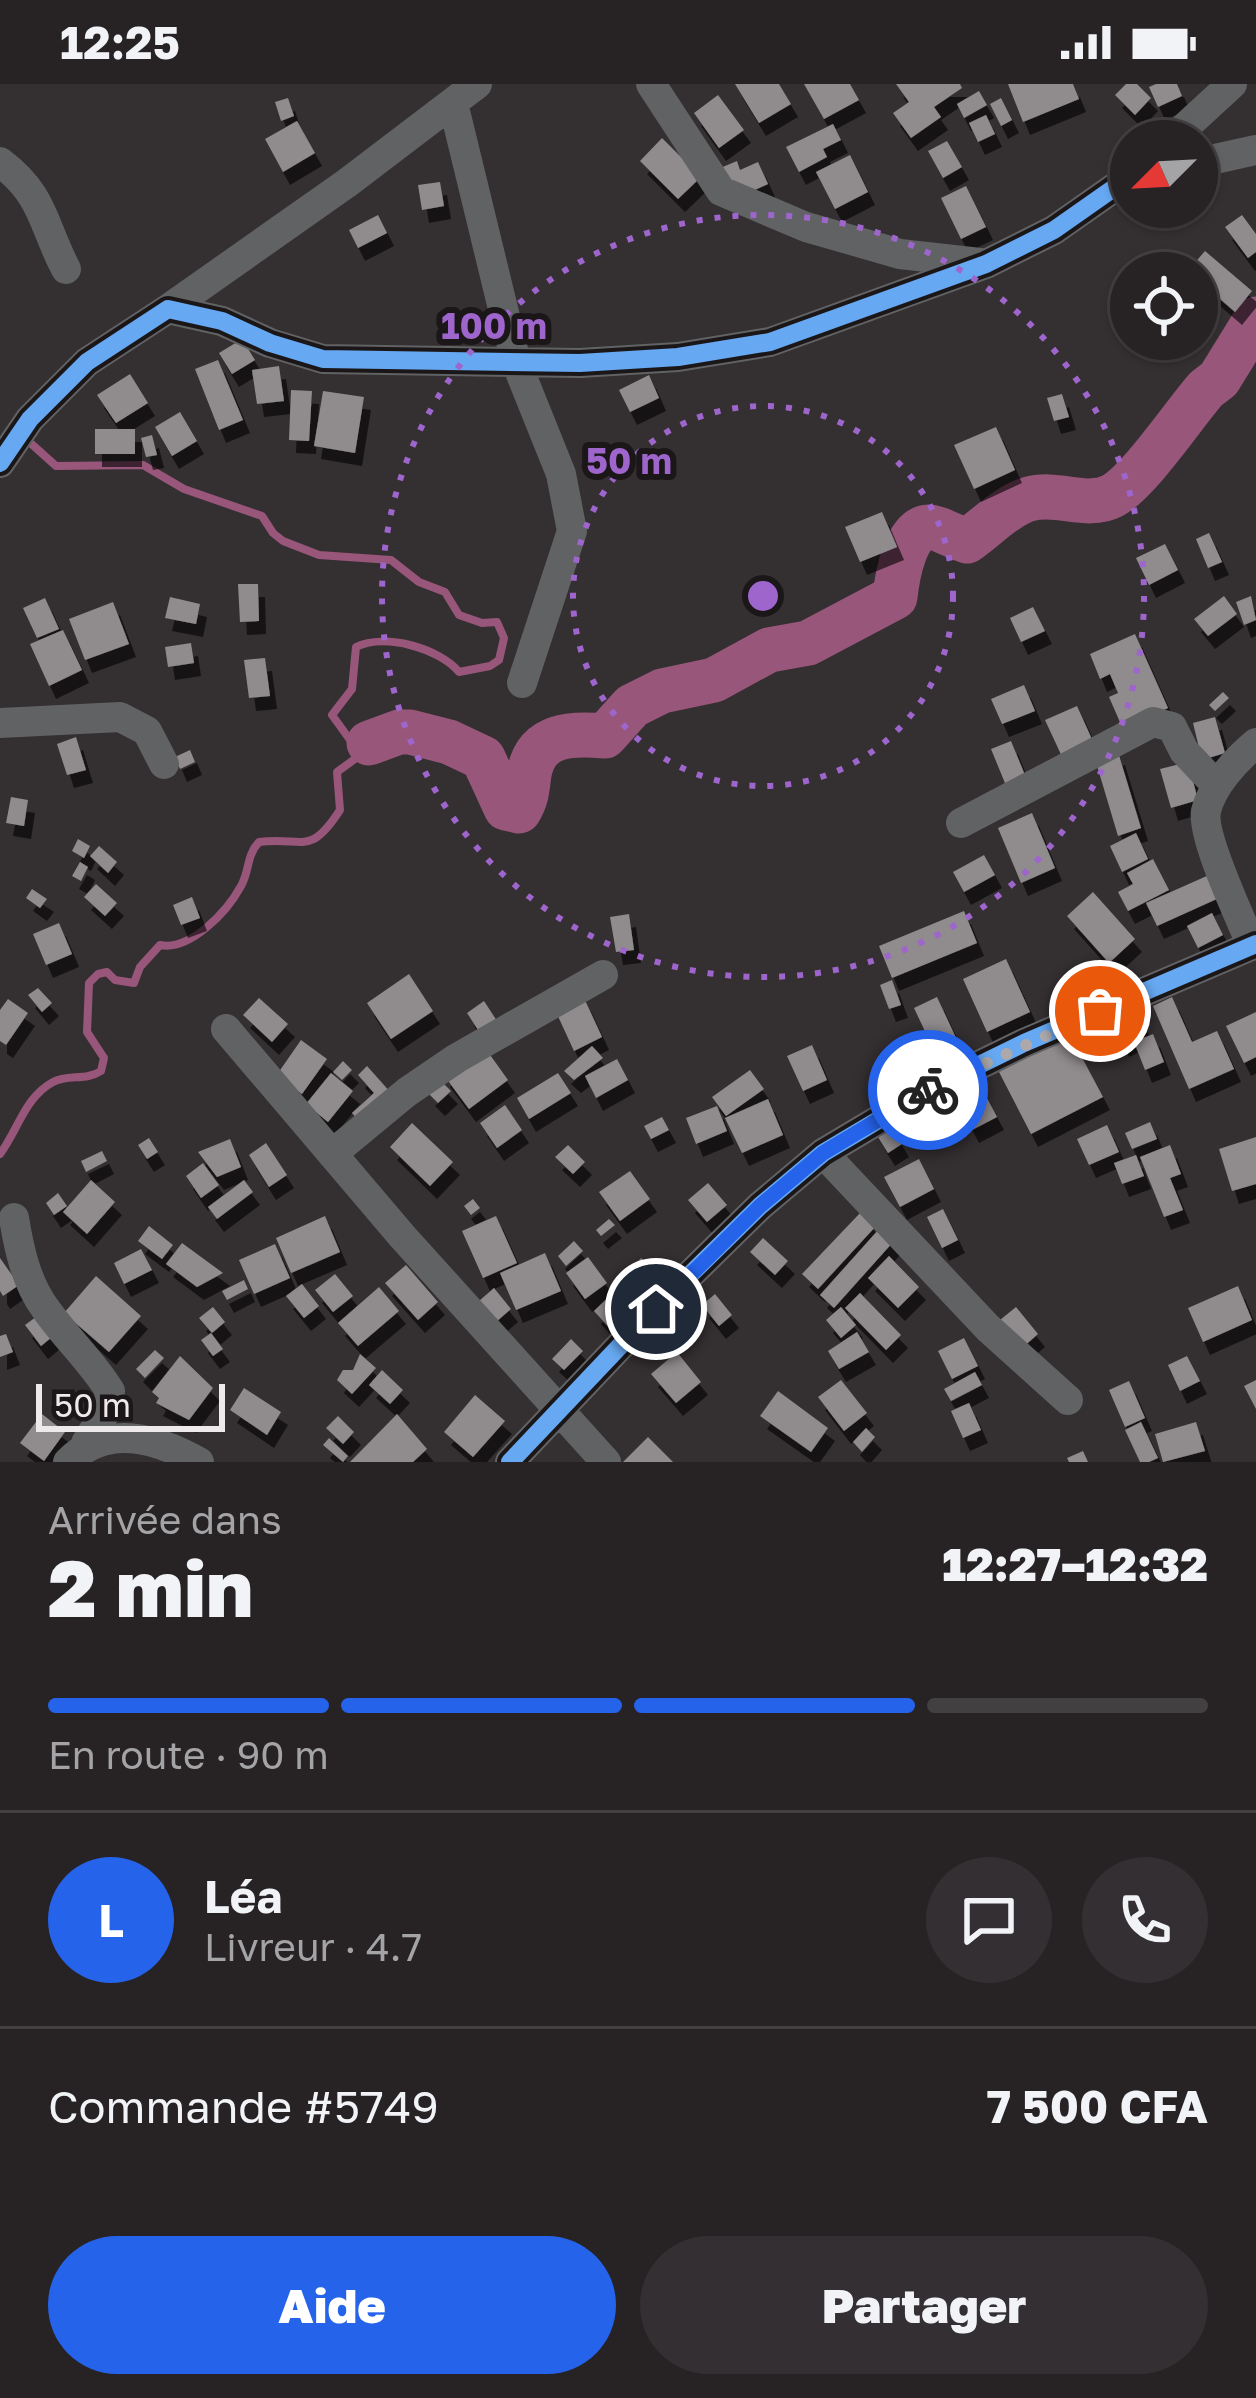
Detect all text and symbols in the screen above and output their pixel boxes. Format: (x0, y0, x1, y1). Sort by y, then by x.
text: 12:25 (60, 15, 180, 69)
north arrow (1110, 120, 1218, 228)
map controls (1110, 120, 1218, 360)
button: locate (1110, 252, 1218, 360)
text: 100 m (441, 304, 547, 347)
text: 50 m (586, 439, 672, 482)
centre of rings (742, 575, 784, 617)
pin (1049, 960, 1151, 1062)
icon: bag (1067, 978, 1133, 1044)
courier (868, 1030, 988, 1150)
icon: bike (895, 1057, 961, 1123)
pin (605, 1258, 707, 1360)
icon: home (623, 1276, 689, 1342)
scale bar (36, 1378, 225, 1431)
text: 50 m (54, 1385, 131, 1424)
text: Arrivée dans (48, 1496, 282, 1543)
text: 12:27–12:32 (942, 1537, 1208, 1591)
text: 2 min (48, 1541, 253, 1634)
text: En route · 90 m (48, 1731, 329, 1778)
button: chat (926, 1857, 1052, 1983)
button: phone (1082, 1857, 1208, 1983)
text: Léa (204, 1869, 282, 1923)
text: L (98, 1893, 124, 1947)
text: Livreur · 4.7 (204, 1923, 422, 1970)
text: Commande #5749 (48, 2079, 439, 2133)
text: 7 500 CFA (987, 2079, 1208, 2133)
button: Aide (48, 2236, 616, 2374)
button: Partager (640, 2236, 1208, 2374)

